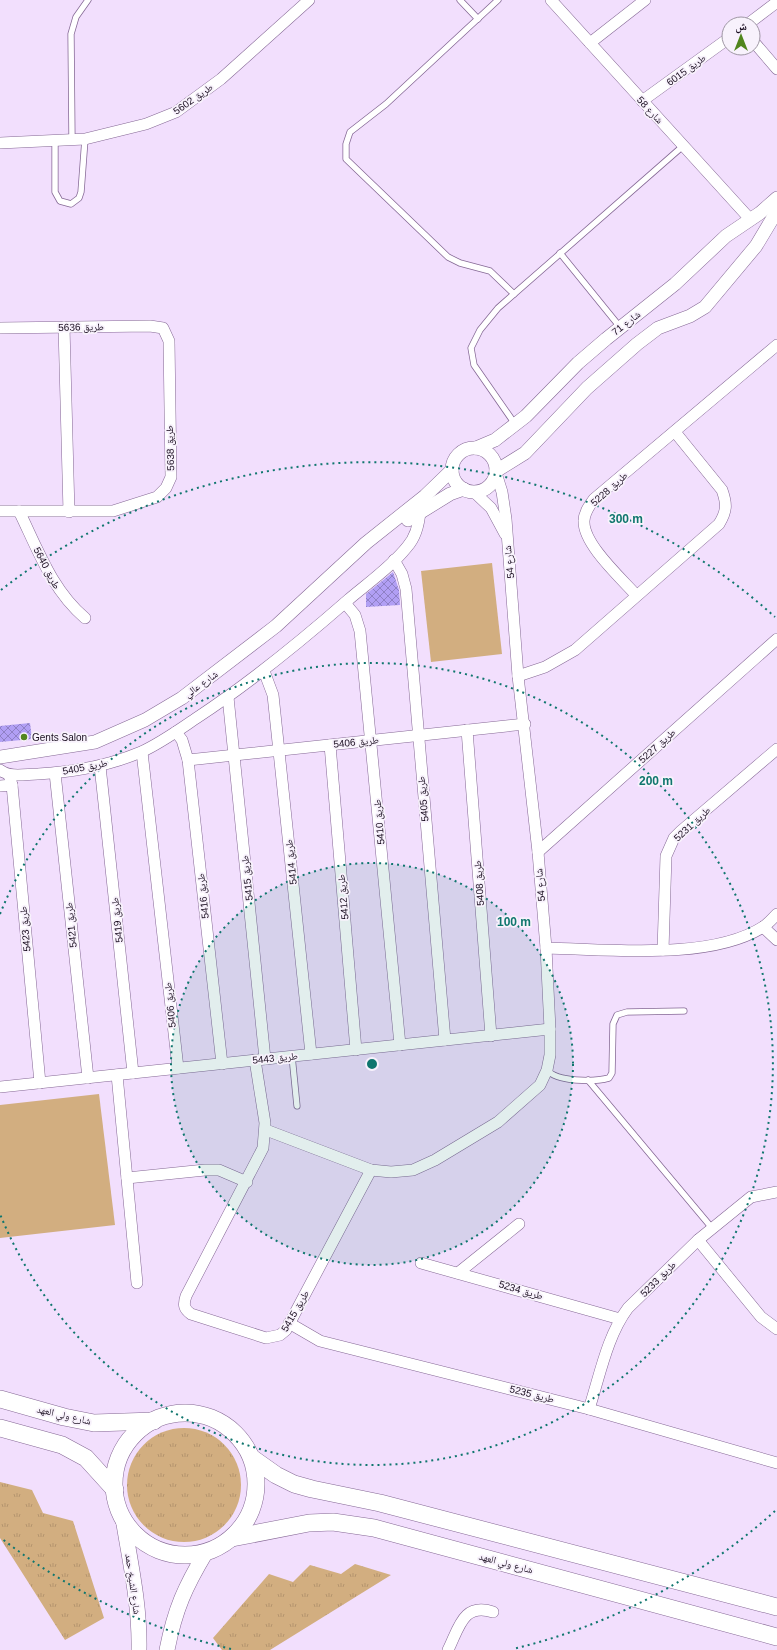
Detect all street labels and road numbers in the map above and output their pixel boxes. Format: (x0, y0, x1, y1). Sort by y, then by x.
street label: طريق 6015 (664, 52, 709, 89)
street label: طريق 5602 (171, 81, 216, 117)
street label: شارع 58 (634, 94, 666, 127)
street label: شارع 71 (610, 308, 643, 338)
street label: طريق 5636 (58, 321, 104, 334)
street label: طريق 5638 (164, 425, 177, 471)
street label: طريق 5228 (588, 469, 631, 509)
street label: طريق 5640 (31, 545, 63, 591)
street label: شارع 54 (502, 545, 517, 579)
street label: شارع عالي (182, 668, 222, 702)
street label: طريق 5227 (636, 726, 679, 766)
street label: طريق 5406 (333, 734, 380, 751)
street label: طريق 5405 (62, 757, 109, 778)
street label: طريق 5405 (416, 775, 431, 822)
street label: طريق 5410 (372, 798, 387, 845)
street label: طريق 5231 (672, 804, 713, 844)
street label: طريق 5414 (283, 838, 300, 885)
street label: طريق 5415 (239, 854, 256, 901)
street label: طريق 5408 (472, 859, 487, 906)
street label: شارع 54 (533, 868, 548, 902)
street label: طريق 5416 (195, 872, 212, 919)
street label: طريق 5412 (336, 873, 351, 920)
street label: طريق 5419 (109, 896, 126, 943)
street label: طريق 5421 (63, 901, 80, 948)
street label: طريق 5423 (18, 905, 33, 952)
street label: طريق 5406 (162, 981, 179, 1028)
street label: طريق 5443 (252, 1050, 299, 1067)
street label: طريق 5233 (638, 1259, 679, 1300)
street label: طريق 5234 (497, 1278, 545, 1303)
street label: طريق 5415 (279, 1288, 312, 1334)
street label: طريق 5235 (508, 1383, 556, 1406)
street label: شارع ولي العهد (35, 1403, 93, 1429)
street label: شارع ولي العهد (477, 1551, 535, 1578)
street label: شارع الشيخ حمد (122, 1553, 143, 1616)

